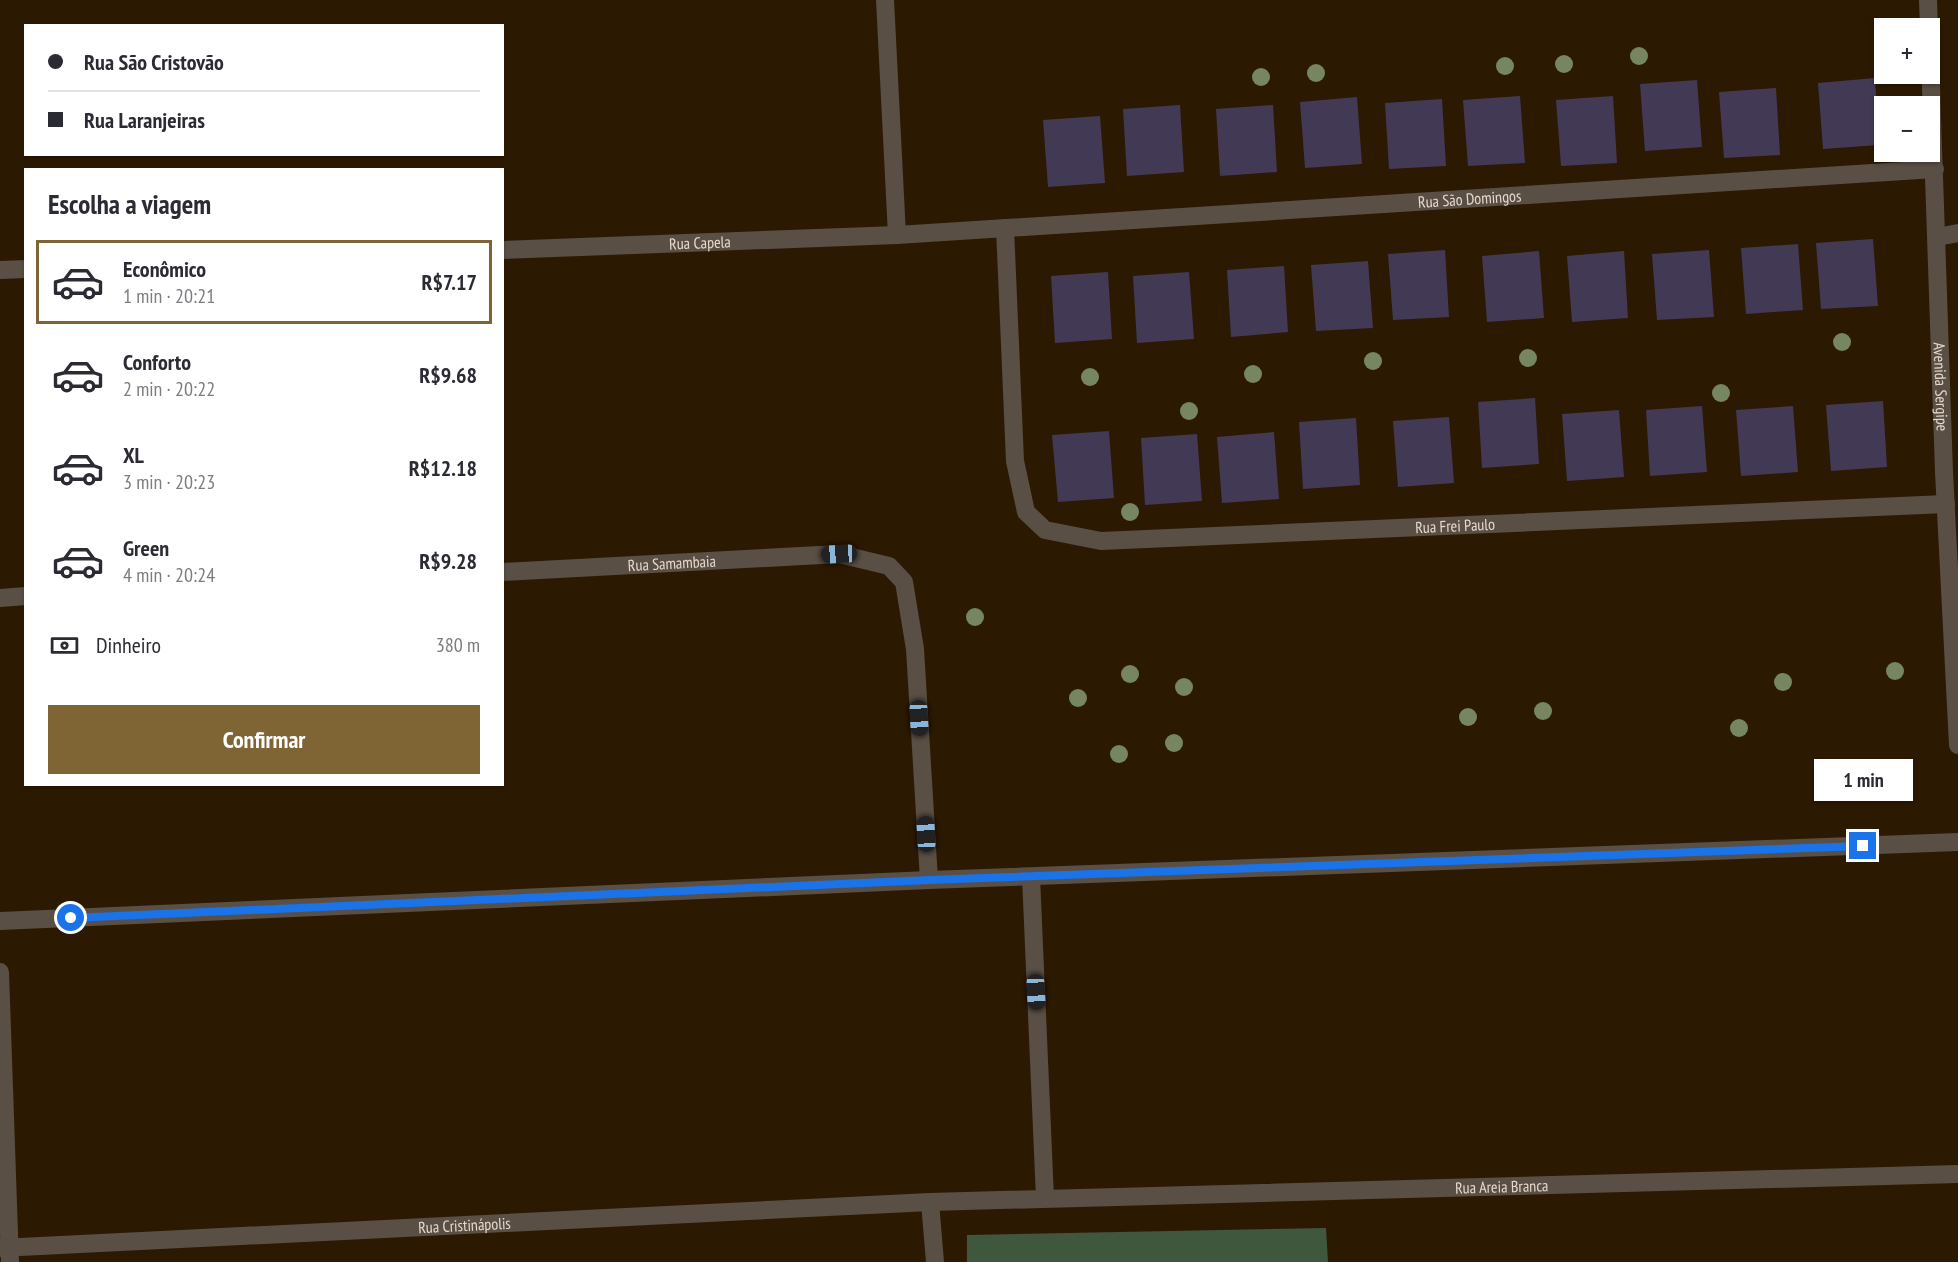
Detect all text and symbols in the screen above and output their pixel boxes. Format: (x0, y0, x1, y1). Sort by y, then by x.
map controls (1874, 18, 1940, 162)
button: + (1874, 18, 1940, 84)
text: Rua São Cristovão (84, 48, 224, 76)
button: − (1874, 96, 1940, 162)
text: Rua Laranjeiras (84, 106, 205, 134)
street label: Rua São Domingos (1417, 185, 1522, 212)
text: Escolha a viagem (48, 187, 211, 221)
street label: Rua Capela (669, 231, 731, 254)
icon: car (51, 255, 105, 309)
text: Econômico (123, 255, 206, 283)
text: R$7.17 (421, 268, 477, 296)
text: 1 min · 20:21 (123, 283, 215, 309)
street label: Avenida Sergipe (1930, 342, 1953, 432)
icon: car (51, 348, 105, 402)
text: Conforto (123, 348, 191, 376)
text: R$9.68 (419, 361, 477, 389)
text: 2 min · 20:22 (123, 376, 215, 402)
icon: car (51, 441, 105, 495)
text: XL (123, 441, 144, 469)
text: R$12.18 (409, 454, 477, 482)
text: 3 min · 20:23 (123, 469, 215, 495)
street label: Rua Frei Paulo (1415, 514, 1495, 537)
icon: car (51, 534, 105, 588)
text: Green (123, 534, 169, 562)
car (821, 544, 857, 564)
text: R$9.28 (419, 547, 477, 575)
street label: Rua Samambaia (627, 551, 716, 575)
text: 4 min · 20:24 (123, 562, 215, 588)
icon: cash (48, 629, 81, 662)
text: Dinheiro (96, 631, 161, 659)
text: 380 m (436, 632, 480, 658)
car (909, 700, 929, 736)
button: Confirmar (48, 705, 480, 774)
callout: 1 min (1814, 759, 1912, 801)
text: 1 min (1843, 767, 1884, 793)
car (916, 816, 936, 852)
route end (1849, 832, 1876, 859)
route start (57, 904, 84, 931)
car (1026, 974, 1046, 1010)
street label: Rua Areia Branca (1455, 1175, 1549, 1198)
street label: Rua Cristinápolis (418, 1213, 511, 1237)

